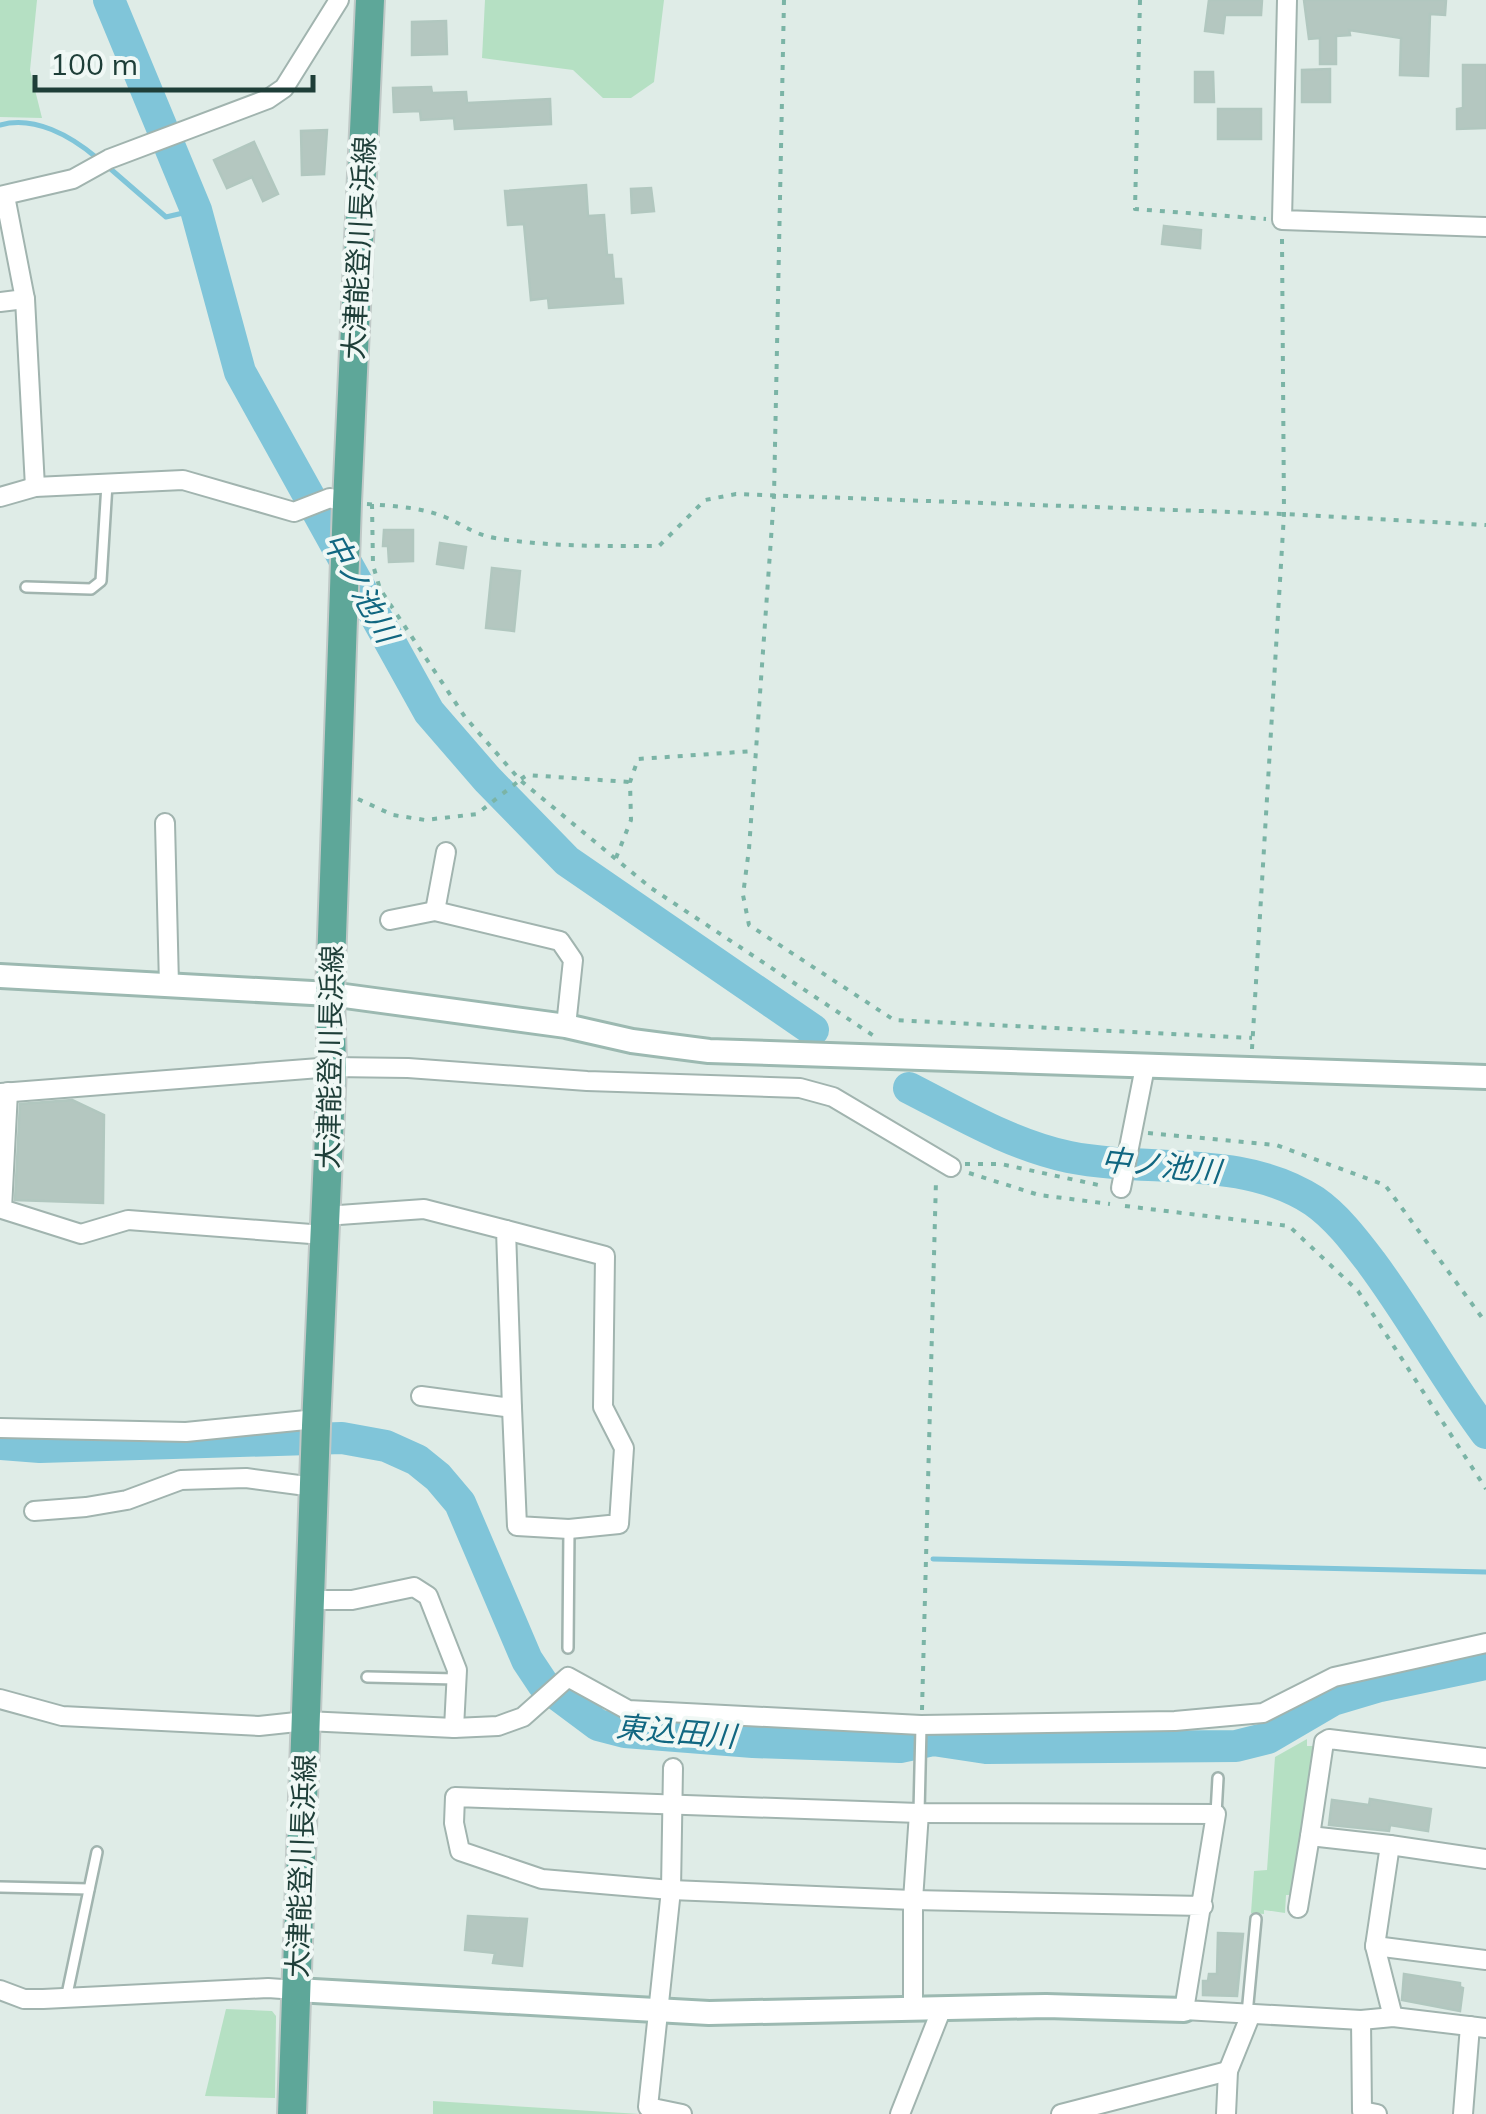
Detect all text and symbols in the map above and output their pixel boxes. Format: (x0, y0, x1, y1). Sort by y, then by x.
scale bar (35, 30, 312, 92)
text: 100 m (50, 45, 138, 83)
street label: 大津能登川長浜線 (335, 135, 382, 361)
water label: 中ノ池川 (315, 526, 408, 652)
street label: 大津能登川長浜線 (310, 945, 349, 1169)
water label: 中ノ池川 (1099, 1140, 1226, 1190)
water label: 東込田川 (615, 1707, 741, 1755)
street label: 大津能登川長浜線 (279, 1753, 322, 1979)

